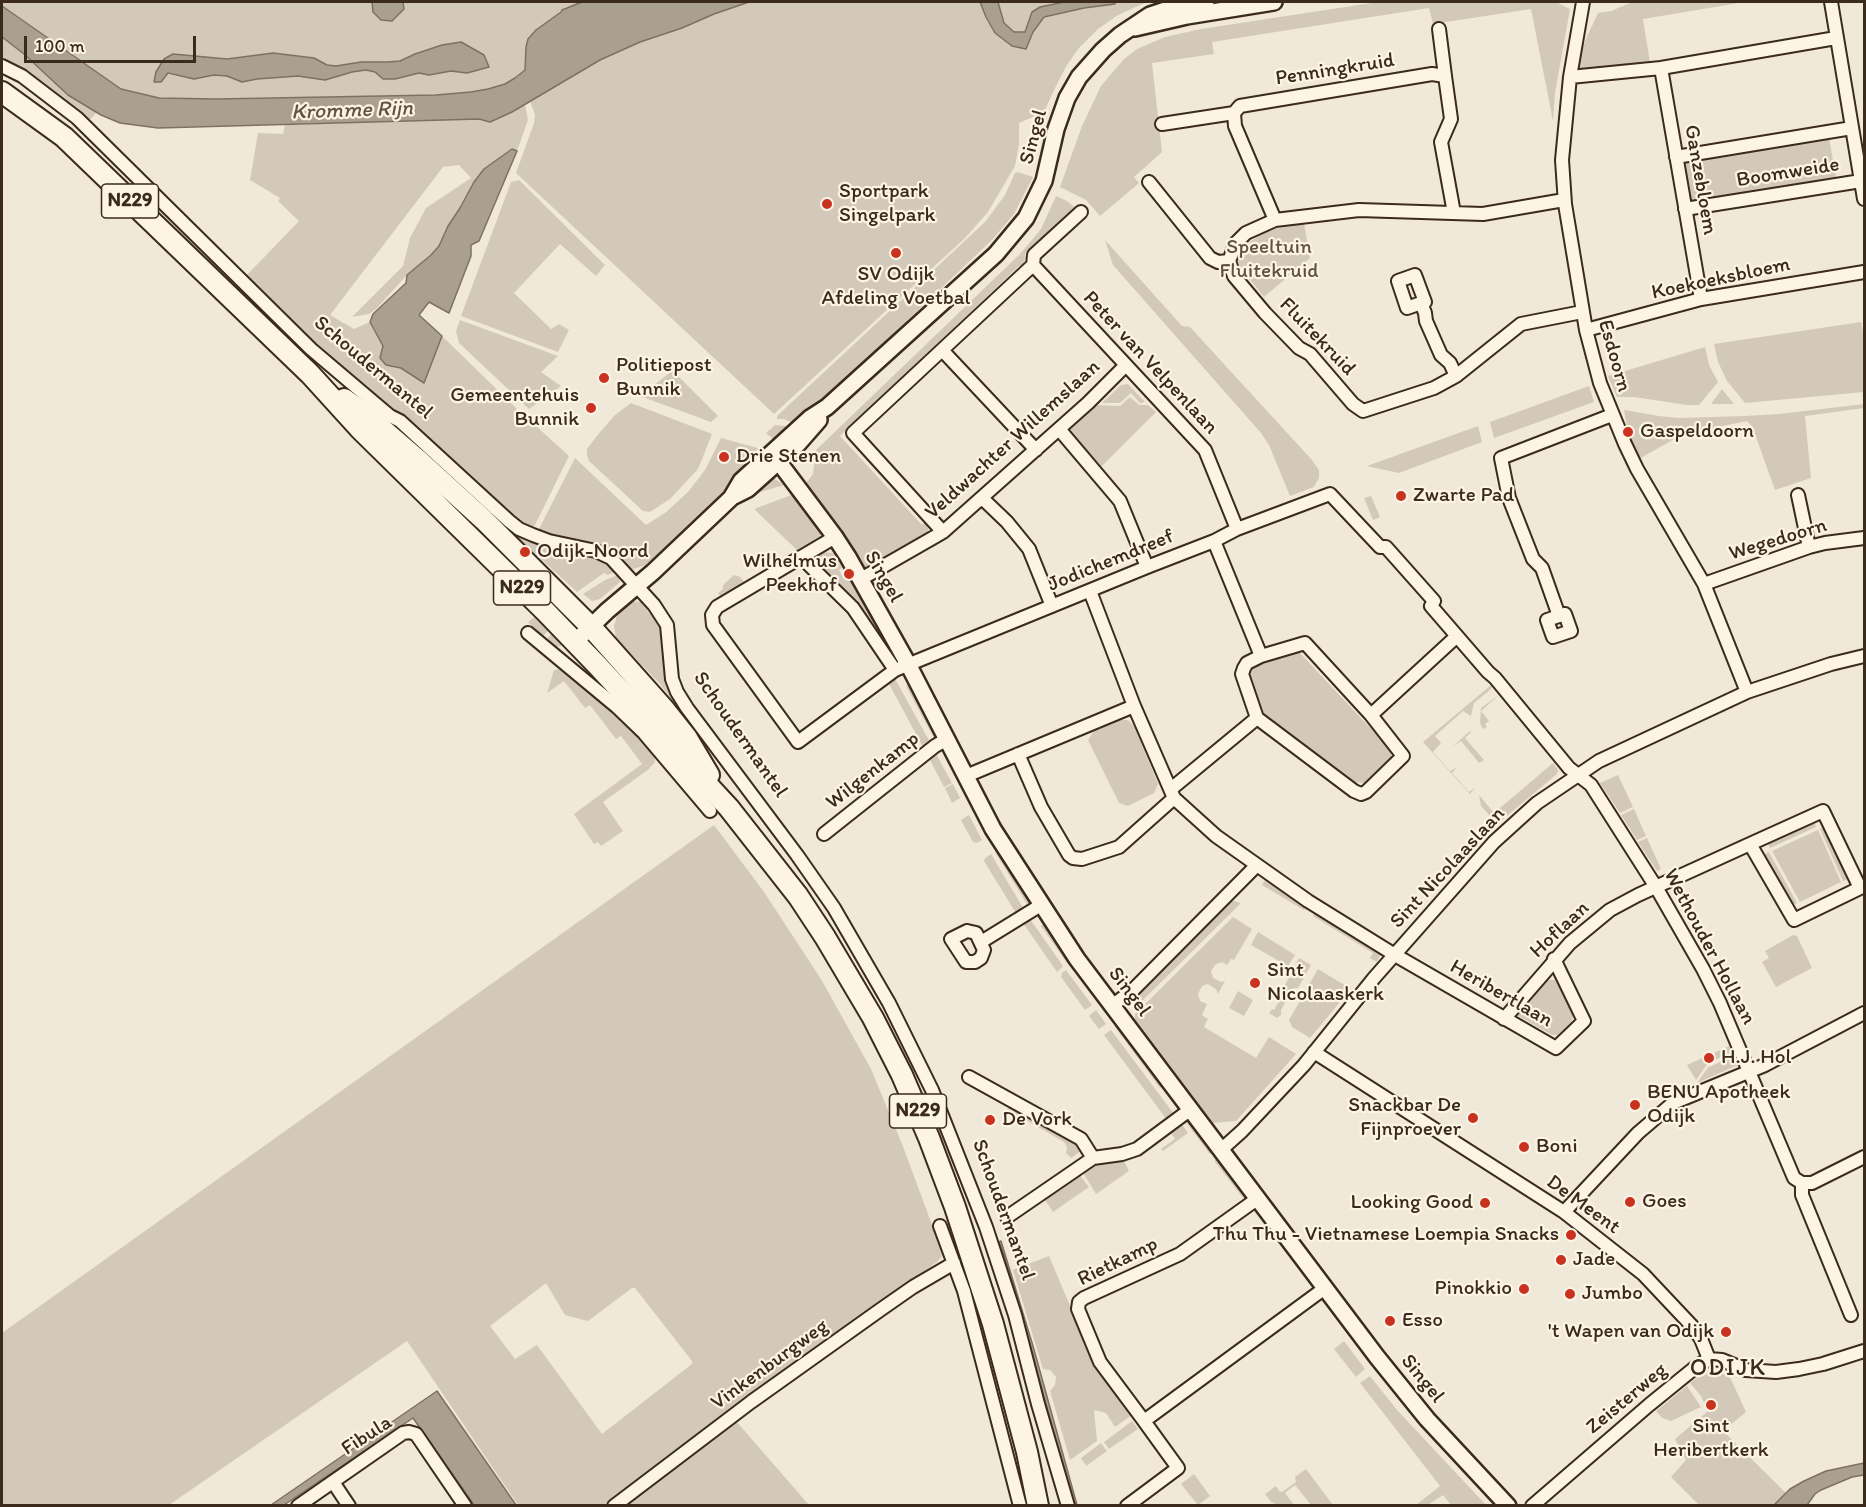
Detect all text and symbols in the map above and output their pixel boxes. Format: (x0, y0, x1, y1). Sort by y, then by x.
scale bar (27, 24, 200, 62)
text: 100 m (35, 35, 85, 57)
street label: Penningkruid (1274, 48, 1396, 92)
water label: Kromme Rijn (291, 96, 413, 126)
street label: Singel (1015, 107, 1053, 167)
street label: Ganzebloem (1678, 123, 1722, 237)
street label: Boomweide (1735, 152, 1841, 194)
place label: Sportpark Singelpark (839, 179, 935, 229)
road number: N229 (102, 184, 158, 218)
marker: Sportpark Singelpark (820, 197, 834, 211)
park label: Speeltuin Fluitekruid (1219, 235, 1319, 285)
marker: SV Odijk Afdeling Voetbal (889, 246, 903, 260)
street label: Koekoeksbloem (1649, 252, 1793, 306)
place label: SV Odijk Afdeling Voetbal (821, 262, 971, 312)
street label: Peter van Velpenlaan (1077, 286, 1223, 440)
street label: Fluitekruid (1274, 293, 1360, 381)
street label: Schoudermantel (308, 311, 438, 425)
street label: Esdoorn (1592, 317, 1636, 395)
place label: Politiepost Bunnik (616, 353, 712, 403)
street label: Veldwachter Willemslaan (920, 355, 1106, 525)
marker: Politiepost Bunnik (597, 371, 611, 385)
place label: Gemeentehuis Bunnik (450, 383, 579, 433)
marker: Gemeentehuis Bunnik (584, 401, 598, 415)
place label: Gaspeldoorn (1640, 419, 1754, 445)
marker: Gaspeldoorn (1621, 425, 1635, 439)
place label: Drie Stenen (736, 444, 841, 470)
marker: Drie Stenen (717, 450, 731, 464)
place label: Zwarte Pad (1413, 483, 1514, 509)
marker: Zwarte Pad (1394, 489, 1408, 503)
street label: Wegedoorn (1726, 513, 1830, 567)
street label: Jodichemdreef (1044, 524, 1178, 598)
place label: Odijk-Noord (537, 539, 649, 565)
marker: Odijk-Noord (518, 545, 532, 559)
street label: Singel (858, 547, 908, 607)
place label: Wilhelmus Peekhof (742, 549, 837, 599)
marker: Wilhelmus Peekhof (842, 567, 856, 581)
road number: N229 (494, 571, 550, 605)
street label: Schoudermantel (687, 667, 793, 803)
street label: Wilgenkamp (821, 727, 925, 815)
street label: Sint Nicolaaslaan (1385, 802, 1511, 934)
street label: Wethouder Hollaan (1657, 865, 1761, 1029)
street label: Hoflaan (1525, 896, 1595, 964)
street label: Heribertlaan (1445, 954, 1557, 1034)
place label: Sint Nicolaaskerk (1267, 958, 1384, 1008)
street label: Singel (1102, 962, 1156, 1022)
marker: Sint Nicolaaskerk (1248, 976, 1262, 990)
place label: H.J. Hol (1721, 1045, 1791, 1071)
marker: H.J. Hol (1702, 1051, 1716, 1065)
place label: BENU Apotheek Odijk (1647, 1080, 1790, 1130)
place label: Snackbar De Fijnproever (1348, 1093, 1461, 1143)
road number: N229 (890, 1094, 946, 1128)
marker: BENU Apotheek Odijk (1628, 1098, 1642, 1112)
place label: De Vork (1002, 1107, 1072, 1133)
marker: Snackbar De Fijnproever (1466, 1111, 1480, 1125)
marker: De Vork (983, 1113, 997, 1127)
place label: Boni (1536, 1134, 1578, 1160)
street label: Schoudermantel (966, 1136, 1040, 1284)
marker: Boni (1517, 1140, 1531, 1154)
street label: De Meent (1541, 1170, 1625, 1240)
place label: Goes (1642, 1189, 1687, 1215)
place label: Looking Good (1351, 1190, 1473, 1216)
marker: Goes (1623, 1195, 1637, 1209)
marker: Looking Good (1478, 1196, 1492, 1210)
place label: Thu Thu - Vietnamese Loempia Snacks (1213, 1222, 1559, 1248)
marker: Thu Thu - Vietnamese Loempia Snacks (1564, 1228, 1578, 1242)
street label: Rietkamp (1074, 1232, 1162, 1292)
place label: Jade (1573, 1247, 1615, 1273)
marker: Jade (1554, 1253, 1568, 1267)
place label: Pinokkio (1434, 1276, 1512, 1302)
place label: Jumbo (1582, 1281, 1643, 1307)
marker: Pinokkio (1517, 1282, 1531, 1296)
marker: Jumbo (1563, 1287, 1577, 1301)
place label: Esso (1402, 1308, 1443, 1334)
street label: Vinkenburgweg (707, 1314, 833, 1416)
marker: Esso (1383, 1314, 1397, 1328)
place label: 't Wapen van Odijk (1548, 1319, 1714, 1345)
marker: 't Wapen van Odijk (1719, 1325, 1733, 1339)
street label: Singel (1395, 1349, 1449, 1409)
district label: ODIJK (1691, 1355, 1765, 1383)
street label: Zeisterweg (1581, 1358, 1673, 1440)
marker: Sint Heribertkerk (1704, 1398, 1718, 1412)
street label: Fibula (337, 1410, 397, 1462)
place label: Sint Heribertkerk (1653, 1414, 1769, 1464)

